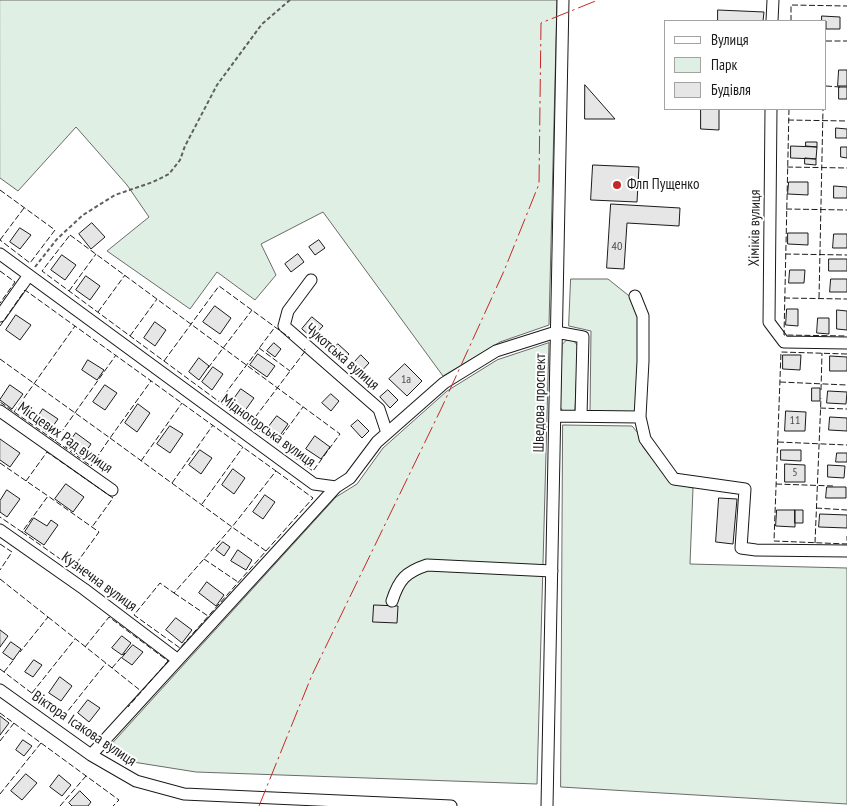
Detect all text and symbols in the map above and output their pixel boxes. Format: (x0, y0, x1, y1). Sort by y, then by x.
legend (664, 20, 827, 110)
text: Вулиця (711, 30, 749, 49)
text: Парк (711, 55, 737, 74)
text: Будівля (711, 80, 751, 99)
place label: Флп Пущенко (627, 176, 699, 194)
marker: Флп Пущенко (611, 179, 623, 191)
street label: Хіміків вулиця (745, 189, 765, 267)
house number: 40 (612, 240, 622, 254)
street label: Чукотська вулиця (301, 320, 383, 394)
street label: Шведова проспект (530, 353, 550, 453)
house number: 1а (401, 373, 411, 387)
street label: Мідногорська вулиця (217, 391, 319, 471)
street label: Місцевих Рад вулиця (14, 399, 116, 477)
house number: 11 (790, 414, 800, 428)
house number: 5 (792, 466, 798, 480)
street label: Кузнечна вулиця (58, 549, 140, 615)
street label: Віктора Ісакова вулиця (28, 687, 140, 771)

